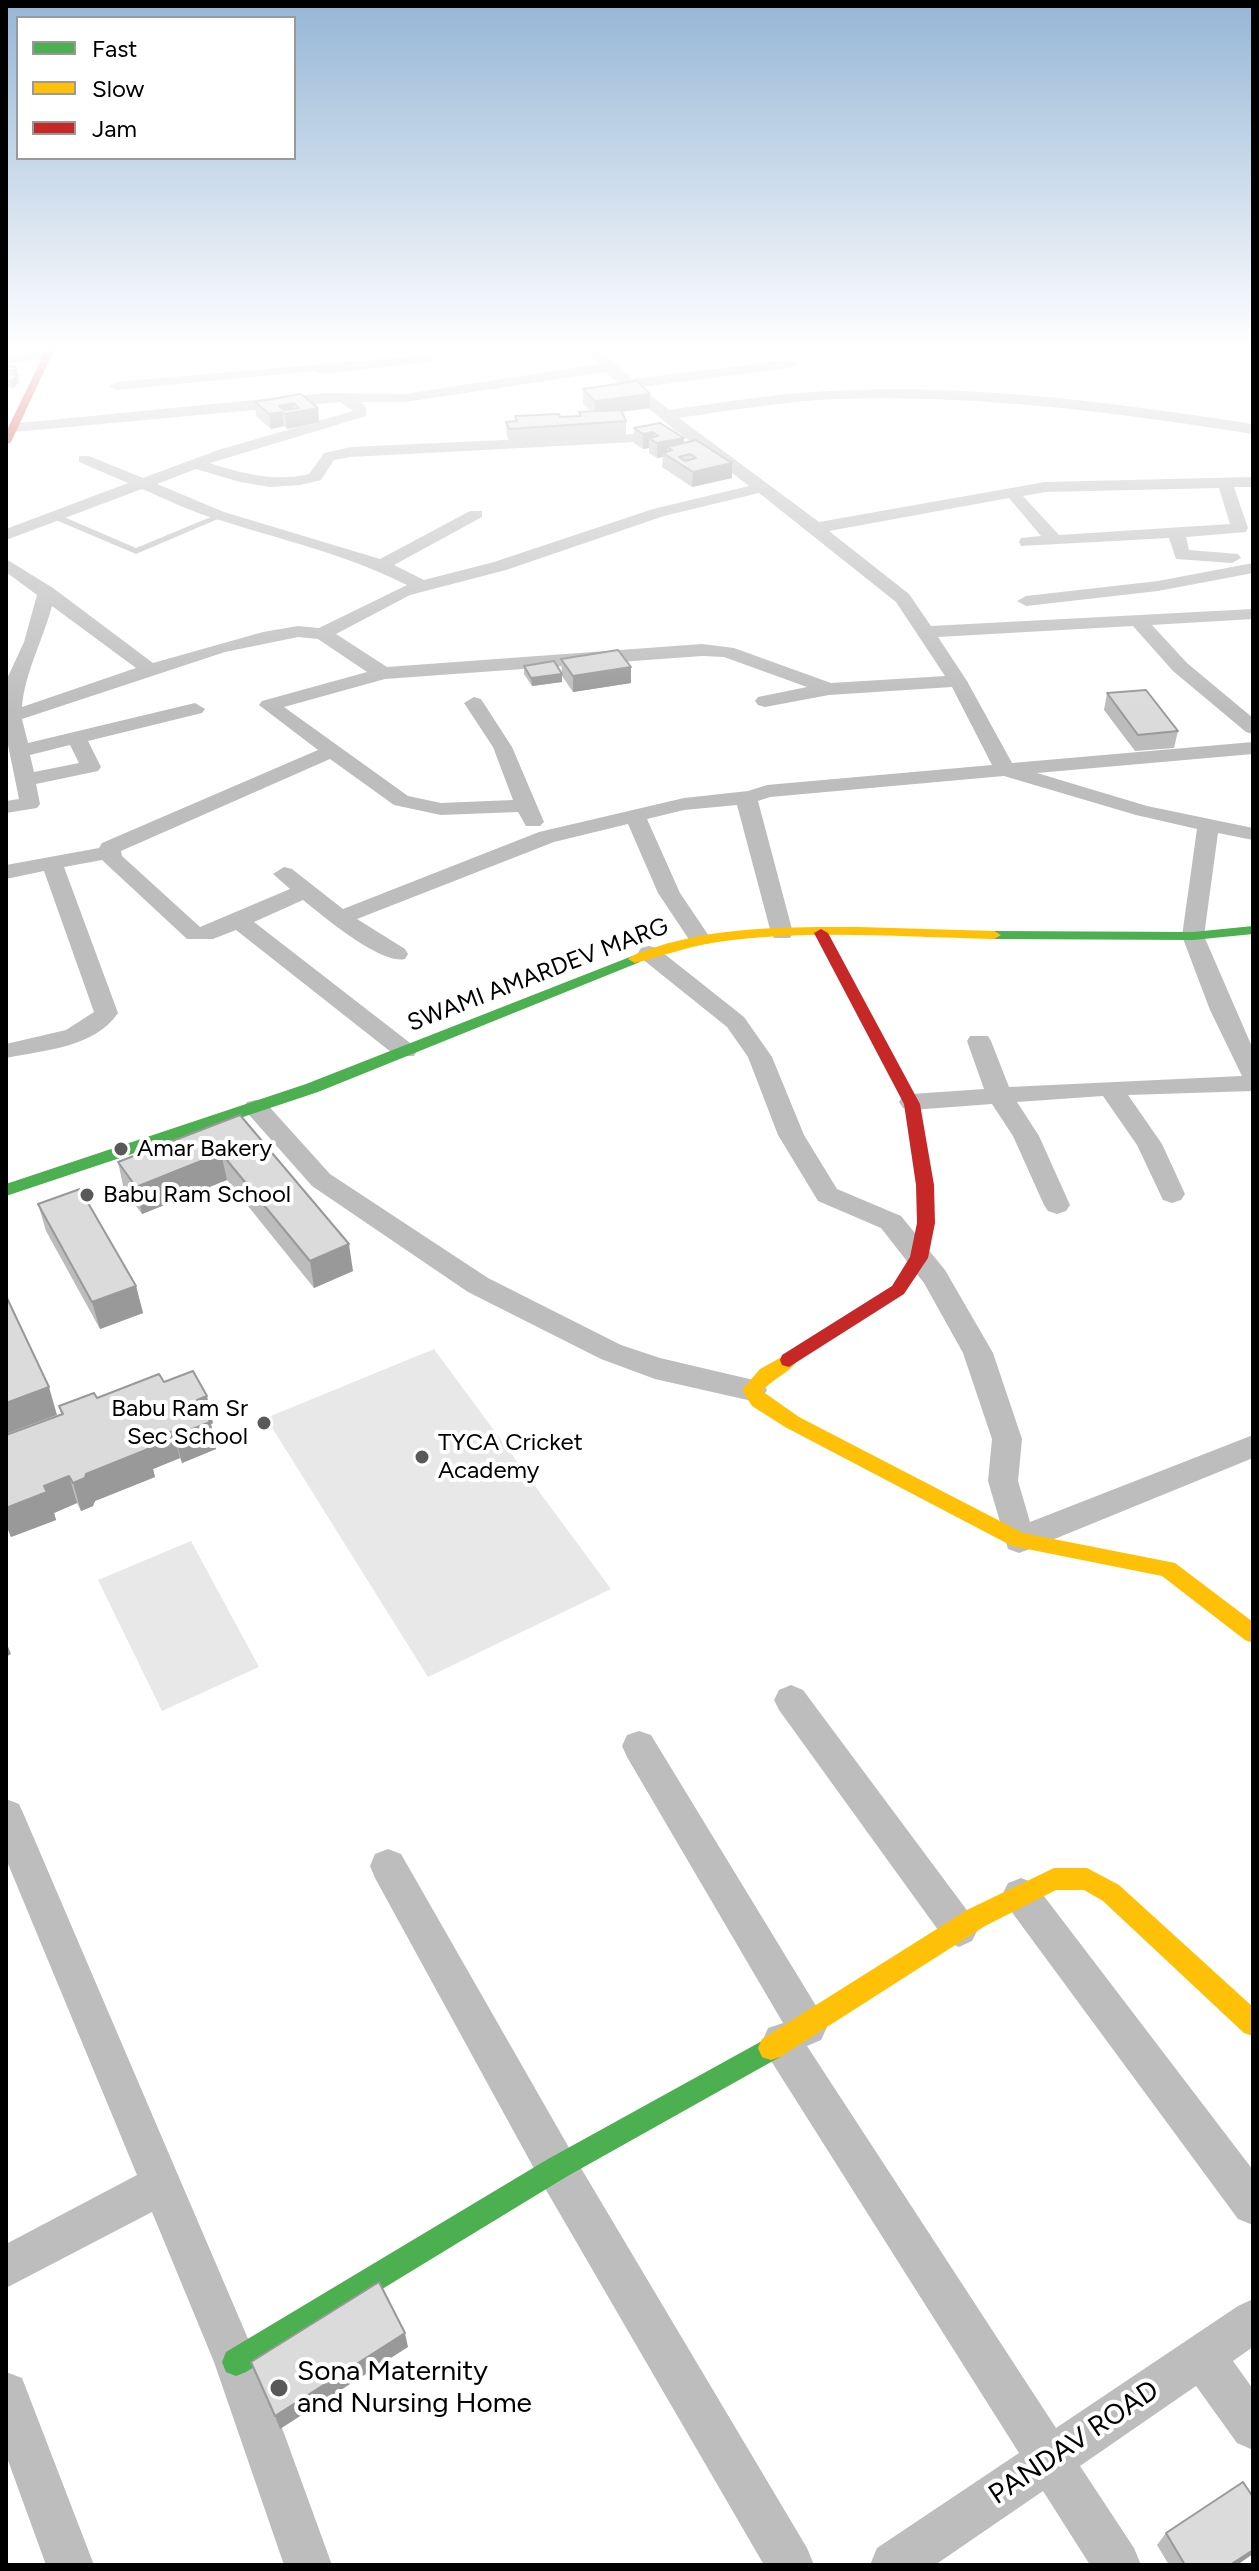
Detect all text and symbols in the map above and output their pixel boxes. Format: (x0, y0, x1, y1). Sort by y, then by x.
legend (16, 16, 296, 160)
text: Fast (92, 34, 137, 63)
text: Slow (92, 74, 144, 103)
text: Jam (92, 114, 137, 143)
street label: SWAMI AMARDEV MARG (404, 912, 672, 1038)
place label: Amar Bakery (137, 1135, 272, 1163)
marker: Amar Bakery (112, 1140, 130, 1158)
place label: Babu Ram School (103, 1181, 291, 1209)
marker: Babu Ram School (78, 1186, 96, 1204)
place label: Babu Ram Sr Sec School (111, 1395, 248, 1451)
marker: Babu Ram Sr Sec School (255, 1414, 273, 1432)
place label: TYCA Cricket Academy (438, 1429, 583, 1485)
marker: TYCA Cricket Academy (413, 1448, 431, 1466)
place label: Sona Maternity and Nursing Home (297, 2355, 532, 2421)
street label: PANDAV ROAD (983, 2374, 1165, 2512)
marker: Sona Maternity and Nursing Home (268, 2377, 290, 2399)

